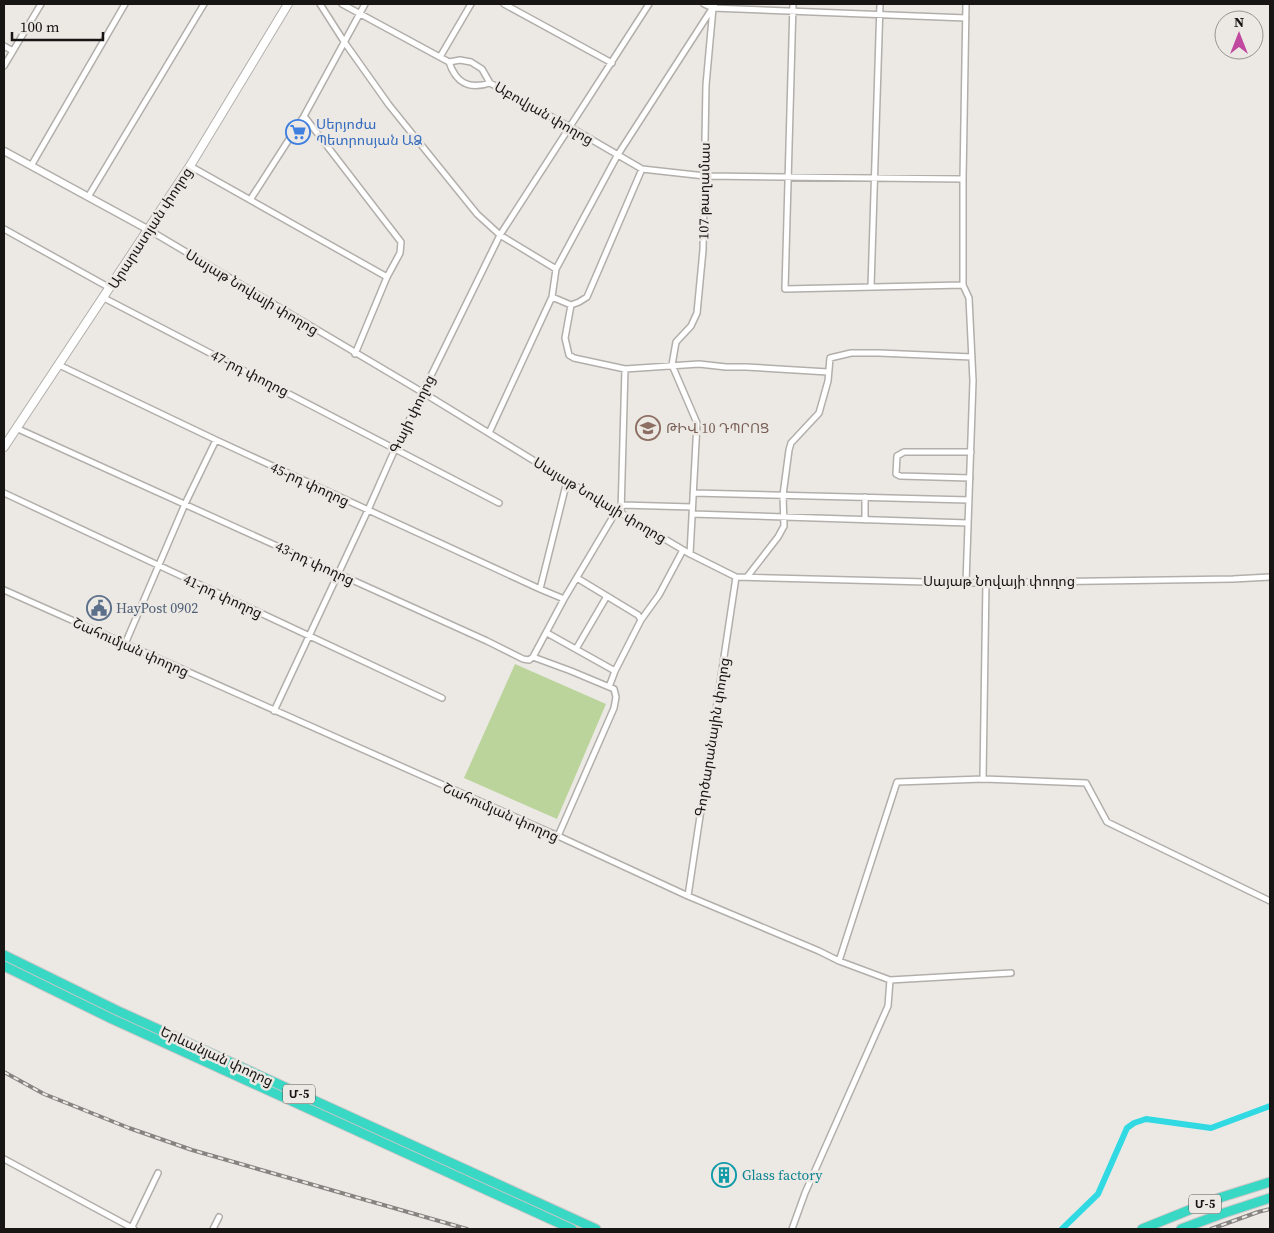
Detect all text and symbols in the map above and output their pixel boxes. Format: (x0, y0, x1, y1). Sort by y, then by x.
scale bar (12, 10, 104, 42)
north arrow (1214, 10, 1264, 60)
text: N (1234, 12, 1244, 32)
text: 100 m (20, 16, 60, 37)
street label: Աբովյան փողոց (491, 76, 597, 150)
place label: Սերյոժա Պետրոսյան ԱՁ (316, 114, 423, 150)
supermarket icon: Սերյոժա Պետրոսյան ԱՁ (285, 119, 311, 145)
street label: 107 թաղամաս (693, 142, 715, 240)
street label: Արարատյան փողոց (103, 163, 197, 293)
street label: Սայաթ Նովայի փողոց (182, 244, 322, 340)
street label: 47-րդ փողոց (208, 345, 292, 401)
street label: Գայի փողոց (384, 371, 440, 457)
school or university icon: ԹԻՎ 10 ԴՊՐՈՑ (635, 415, 661, 441)
place label: ԹԻՎ 10 ԴՊՐՈՑ (666, 418, 769, 438)
street label: Սայաթ Նովայի փողոց (530, 452, 670, 548)
street label: 45-րդ փողոց (267, 457, 353, 511)
street label: 43-րդ փողոց (272, 536, 358, 590)
street label: 41-րդ փողոց (180, 569, 266, 623)
street label: Սայաթ Նովայի փողոց (923, 571, 1075, 591)
public building icon: HayPost 0902 (86, 595, 112, 621)
place label: HayPost 0902 (116, 598, 198, 618)
street label: Շահումյան փողոց (70, 612, 192, 682)
street label: Գործարանային փողոց (690, 656, 734, 818)
street label: Շահումյան փողոց (440, 777, 562, 847)
street label: Երևանյան փողոց (157, 1021, 277, 1091)
road number: Մ-5 (283, 1084, 315, 1104)
building icon: Glass factory (711, 1162, 737, 1188)
place label: Glass factory (742, 1165, 823, 1185)
road number: Մ-5 (1189, 1194, 1221, 1214)

